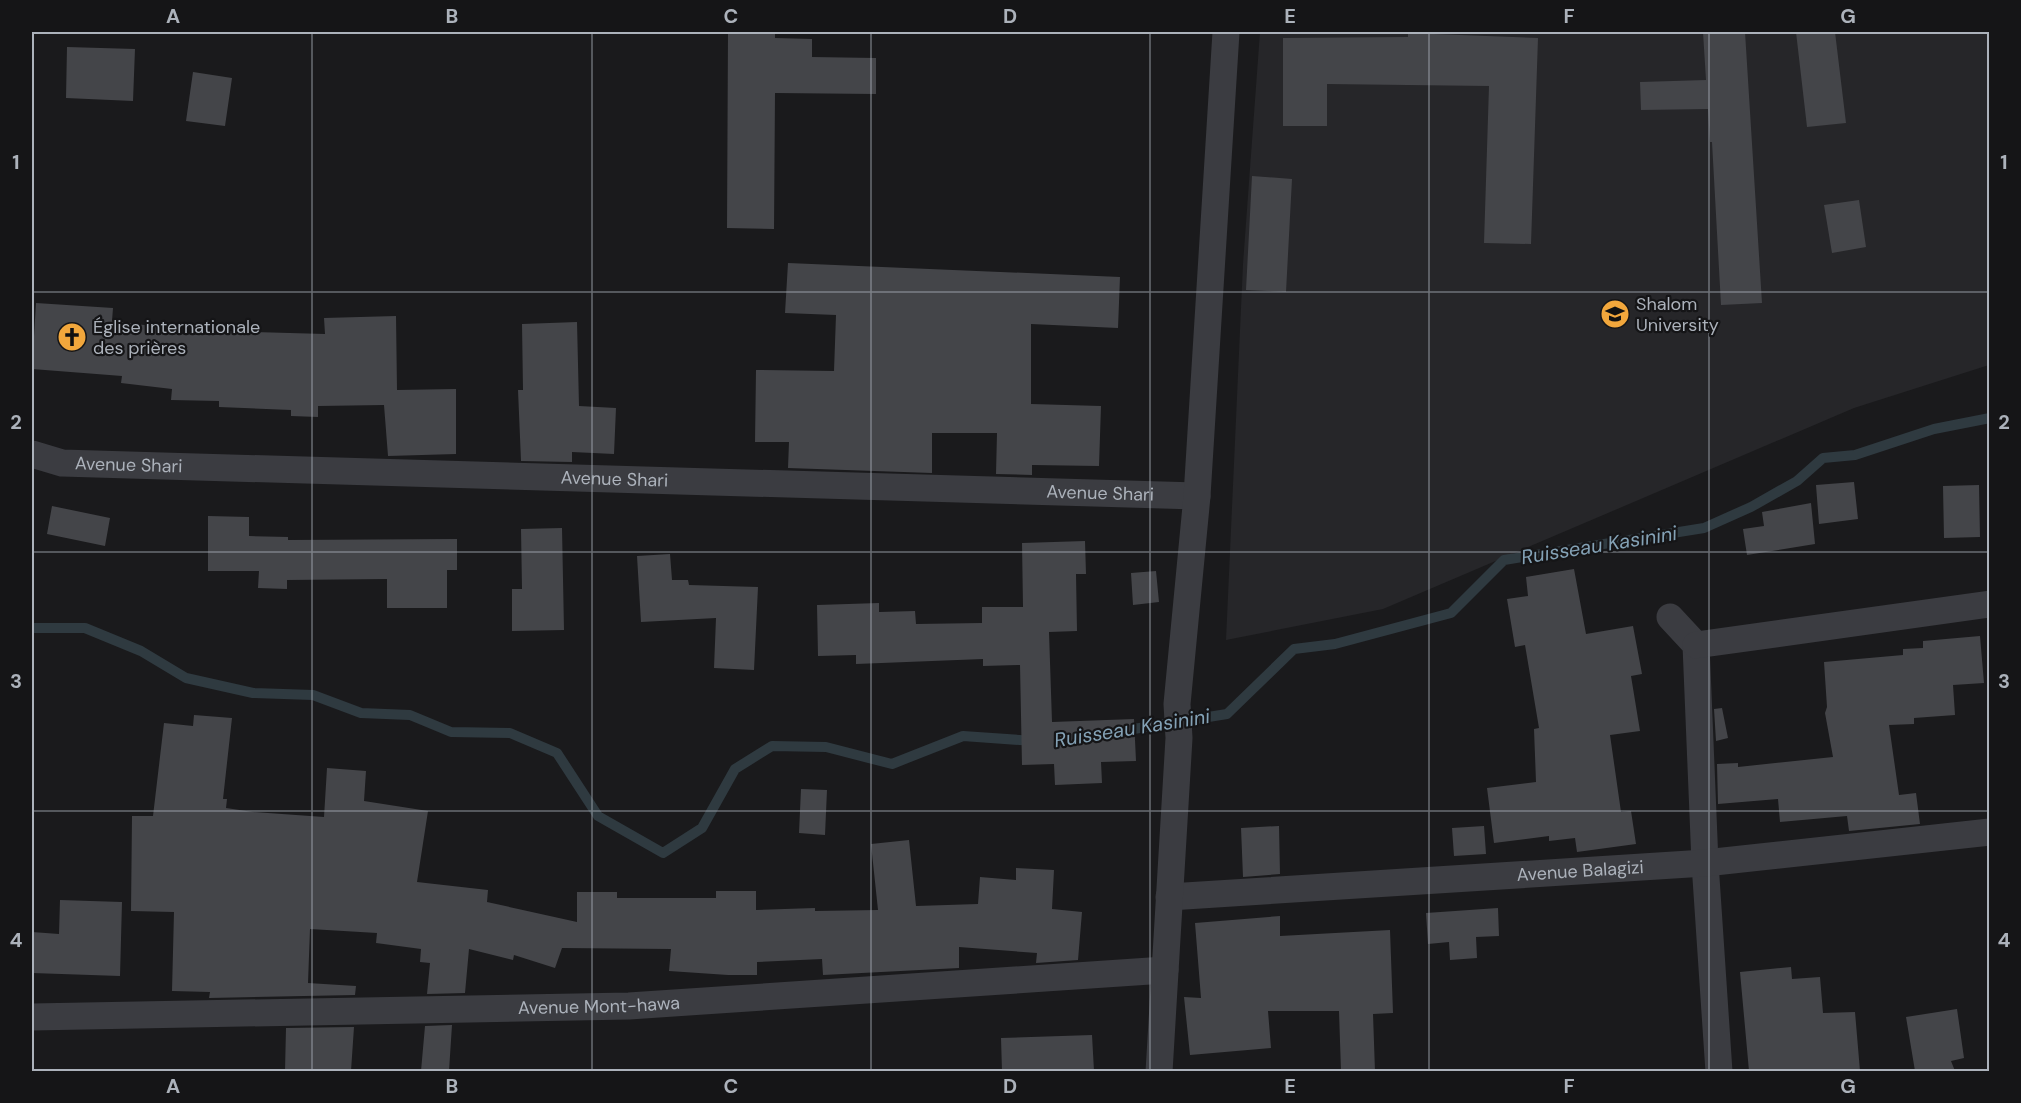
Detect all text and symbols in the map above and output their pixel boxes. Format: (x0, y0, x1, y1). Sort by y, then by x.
text: A (166, 3, 180, 29)
text: B (446, 3, 458, 29)
text: C (724, 3, 738, 29)
text: D (1003, 3, 1017, 29)
text: E (1284, 3, 1296, 29)
text: F (1563, 3, 1575, 29)
text: G (1840, 3, 1856, 29)
text: 1 (12, 149, 20, 175)
text: 1 (2000, 149, 2008, 175)
place label: Shalom University (1636, 292, 1719, 337)
school or university icon: Shalom University (1599, 298, 1631, 330)
place label: Église internationale des prières (93, 315, 260, 360)
church icon: Église internationale des prières (56, 321, 88, 353)
text: 2 (10, 409, 22, 435)
text: 2 (1998, 409, 2010, 435)
street label: Avenue Shari (75, 451, 183, 478)
street label: Avenue Shari (560, 466, 669, 493)
street label: Avenue Shari (1046, 480, 1154, 507)
water label: Ruisseau Kasinini (1519, 520, 1680, 570)
text: 3 (10, 668, 22, 694)
text: 3 (1998, 668, 2010, 694)
water label: Ruisseau Kasinini (1052, 703, 1213, 753)
street label: Avenue Balagizi (1516, 855, 1645, 887)
text: 4 (10, 927, 23, 953)
text: 4 (1998, 927, 2011, 953)
street label: Avenue Mont-hawa (518, 991, 681, 1020)
text: A (166, 1073, 180, 1099)
text: B (446, 1073, 458, 1099)
text: C (724, 1073, 738, 1099)
text: D (1003, 1073, 1017, 1099)
text: E (1284, 1073, 1296, 1099)
text: F (1563, 1073, 1575, 1099)
text: G (1840, 1073, 1856, 1099)

